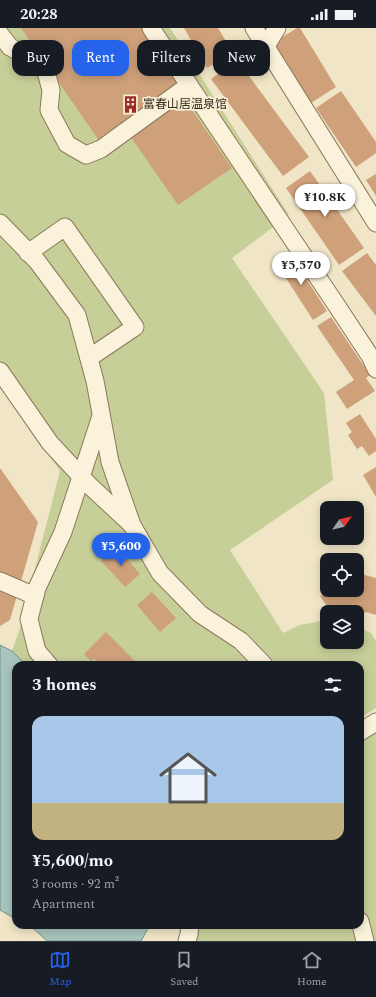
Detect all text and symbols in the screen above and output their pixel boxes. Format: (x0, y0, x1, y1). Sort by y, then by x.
text: 20:28 (20, 3, 58, 26)
chip: Buy (12, 40, 64, 76)
chip: Rent (72, 40, 129, 76)
chip: Filters (137, 40, 205, 76)
chip: New (213, 40, 270, 76)
building icon: 富春山居温泉馆 (120, 94, 140, 114)
place label: 富春山居温泉馆 (143, 95, 227, 114)
pin: ¥10.8K (292, 184, 358, 218)
text: ¥10.8K (304, 187, 346, 207)
pin: ¥5,570 (268, 252, 334, 286)
text: ¥5,570 (281, 255, 321, 275)
north arrow (320, 501, 364, 545)
map controls (320, 501, 364, 649)
pin: ¥5,600 (88, 533, 154, 567)
text: ¥5,600 (101, 536, 141, 556)
button: locate (320, 553, 364, 597)
button: layers (320, 605, 364, 649)
text: 3 homes (32, 672, 97, 698)
icon: filters (322, 674, 344, 696)
icon: home (152, 742, 224, 814)
text: ¥5,600/mo (32, 848, 113, 874)
text: 3 rooms · 92 m² (32, 874, 119, 894)
text: Apartment (32, 894, 95, 914)
tab: Map (49, 949, 72, 990)
tab: Saved (170, 949, 198, 990)
tab: Home (297, 949, 327, 990)

